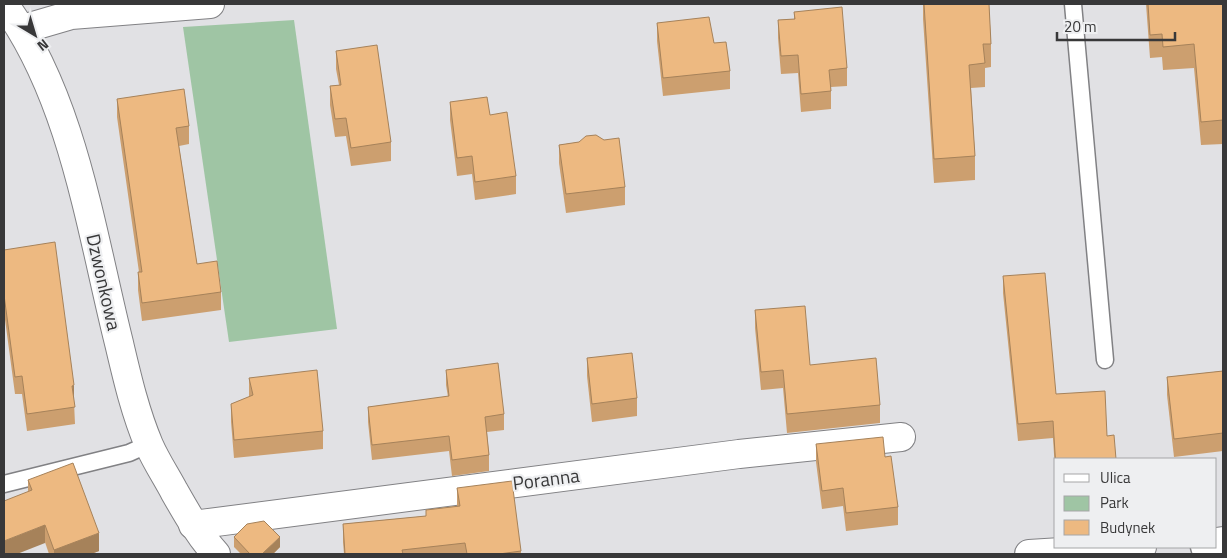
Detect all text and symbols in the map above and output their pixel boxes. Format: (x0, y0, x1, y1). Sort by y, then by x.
north arrow (10, 10, 60, 60)
scale bar (1057, 10, 1174, 42)
text: 20 m (1064, 15, 1097, 38)
text: N (33, 34, 54, 57)
street label: Dzwonkowa (79, 231, 130, 333)
legend (1054, 458, 1217, 548)
street label: Poranna (511, 460, 582, 497)
text: Ulica (1100, 466, 1131, 489)
text: Park (1100, 491, 1129, 514)
text: Budynek (1100, 516, 1155, 539)

